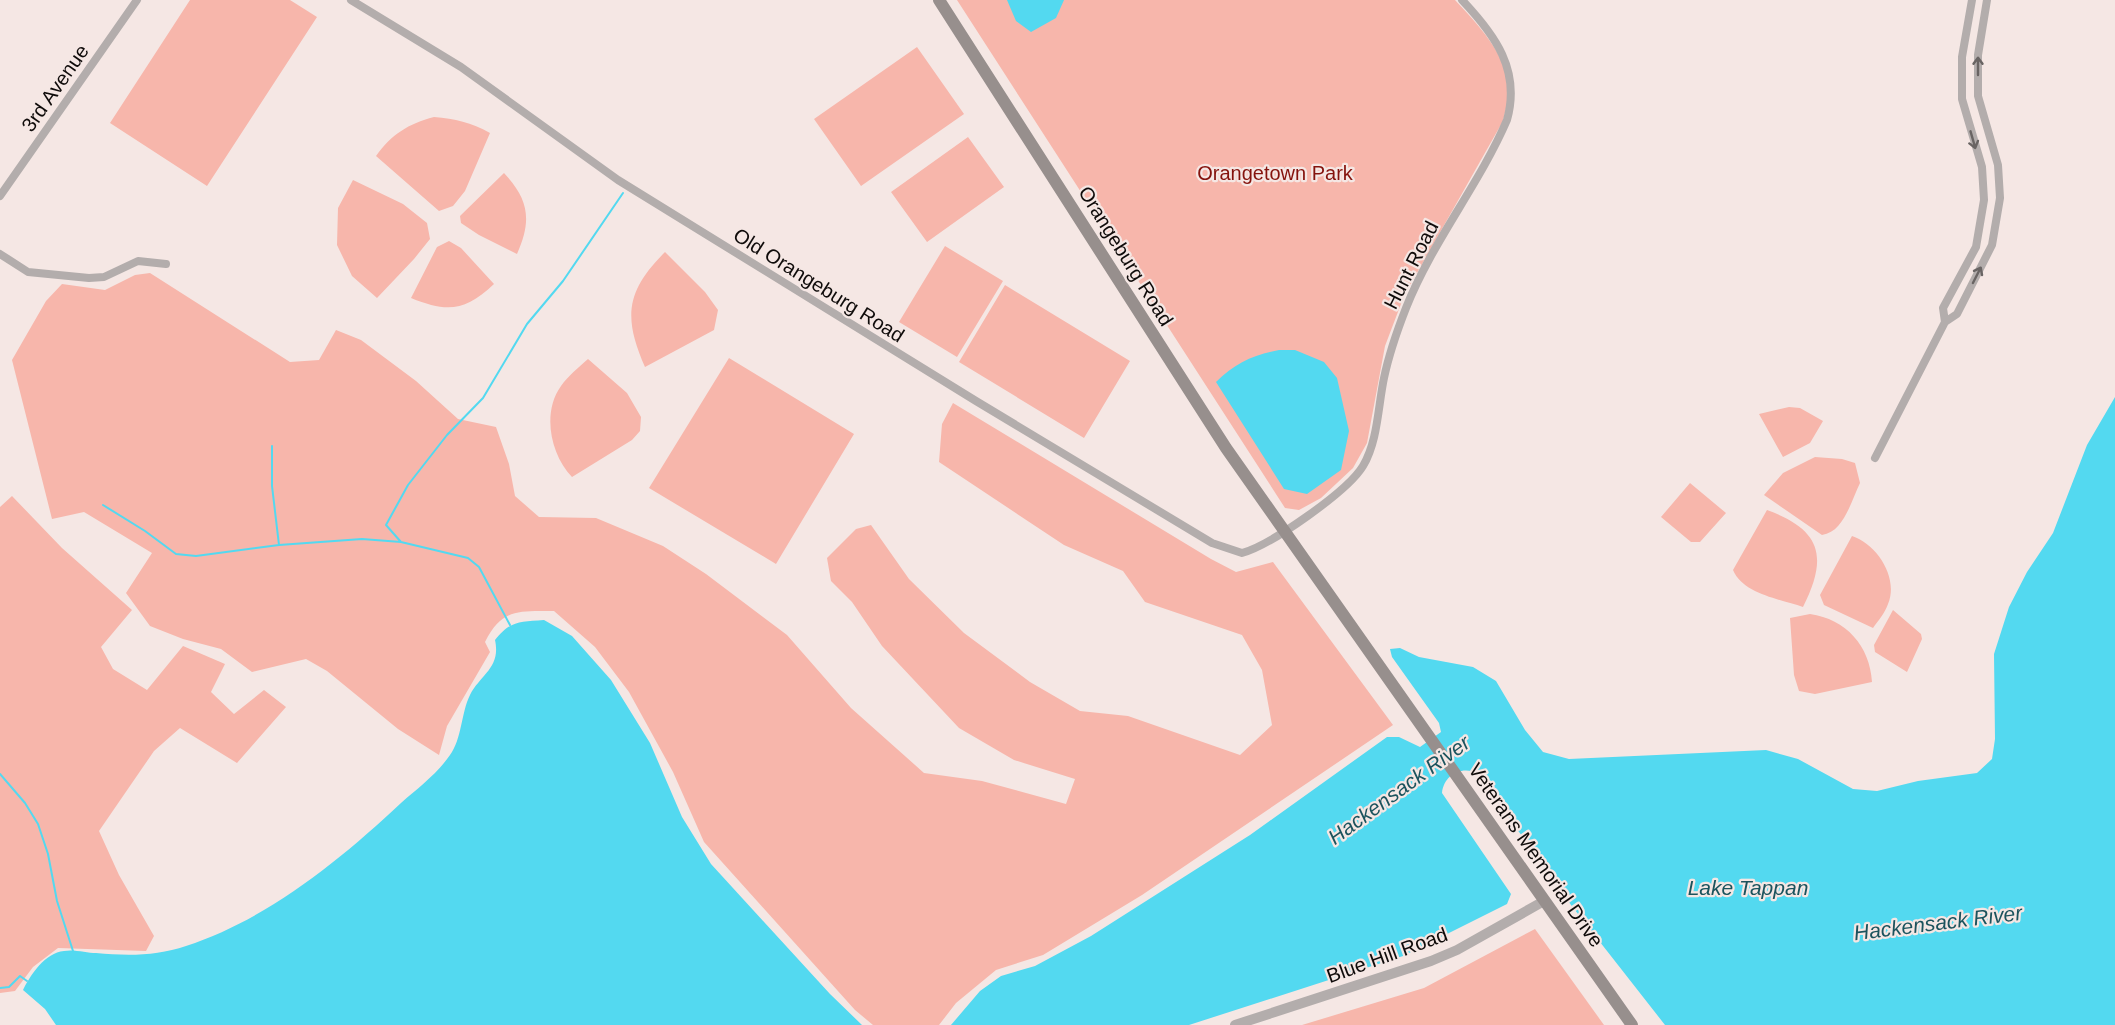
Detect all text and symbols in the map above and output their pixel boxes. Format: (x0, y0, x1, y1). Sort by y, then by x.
street label: 3rd Avenue (17, 40, 93, 136)
one-way arrow (1972, 57, 1984, 77)
one-way arrow (1968, 130, 1979, 149)
park label: Orangetown Park (1197, 162, 1354, 184)
street label: Orangeburg Road (1074, 182, 1178, 330)
street label: Hunt Road (1379, 217, 1443, 313)
street label: Old Orangeburg Road (730, 224, 908, 346)
one-way arrow (1971, 267, 1983, 284)
water label: Hackensack River (1323, 730, 1475, 849)
street label: Veterans Memorial Drive (1464, 759, 1608, 951)
water label: Lake Tappan (1688, 876, 1808, 899)
water label: Hackensack River (1853, 901, 2024, 944)
street label: Blue Hill Road (1324, 923, 1450, 987)

